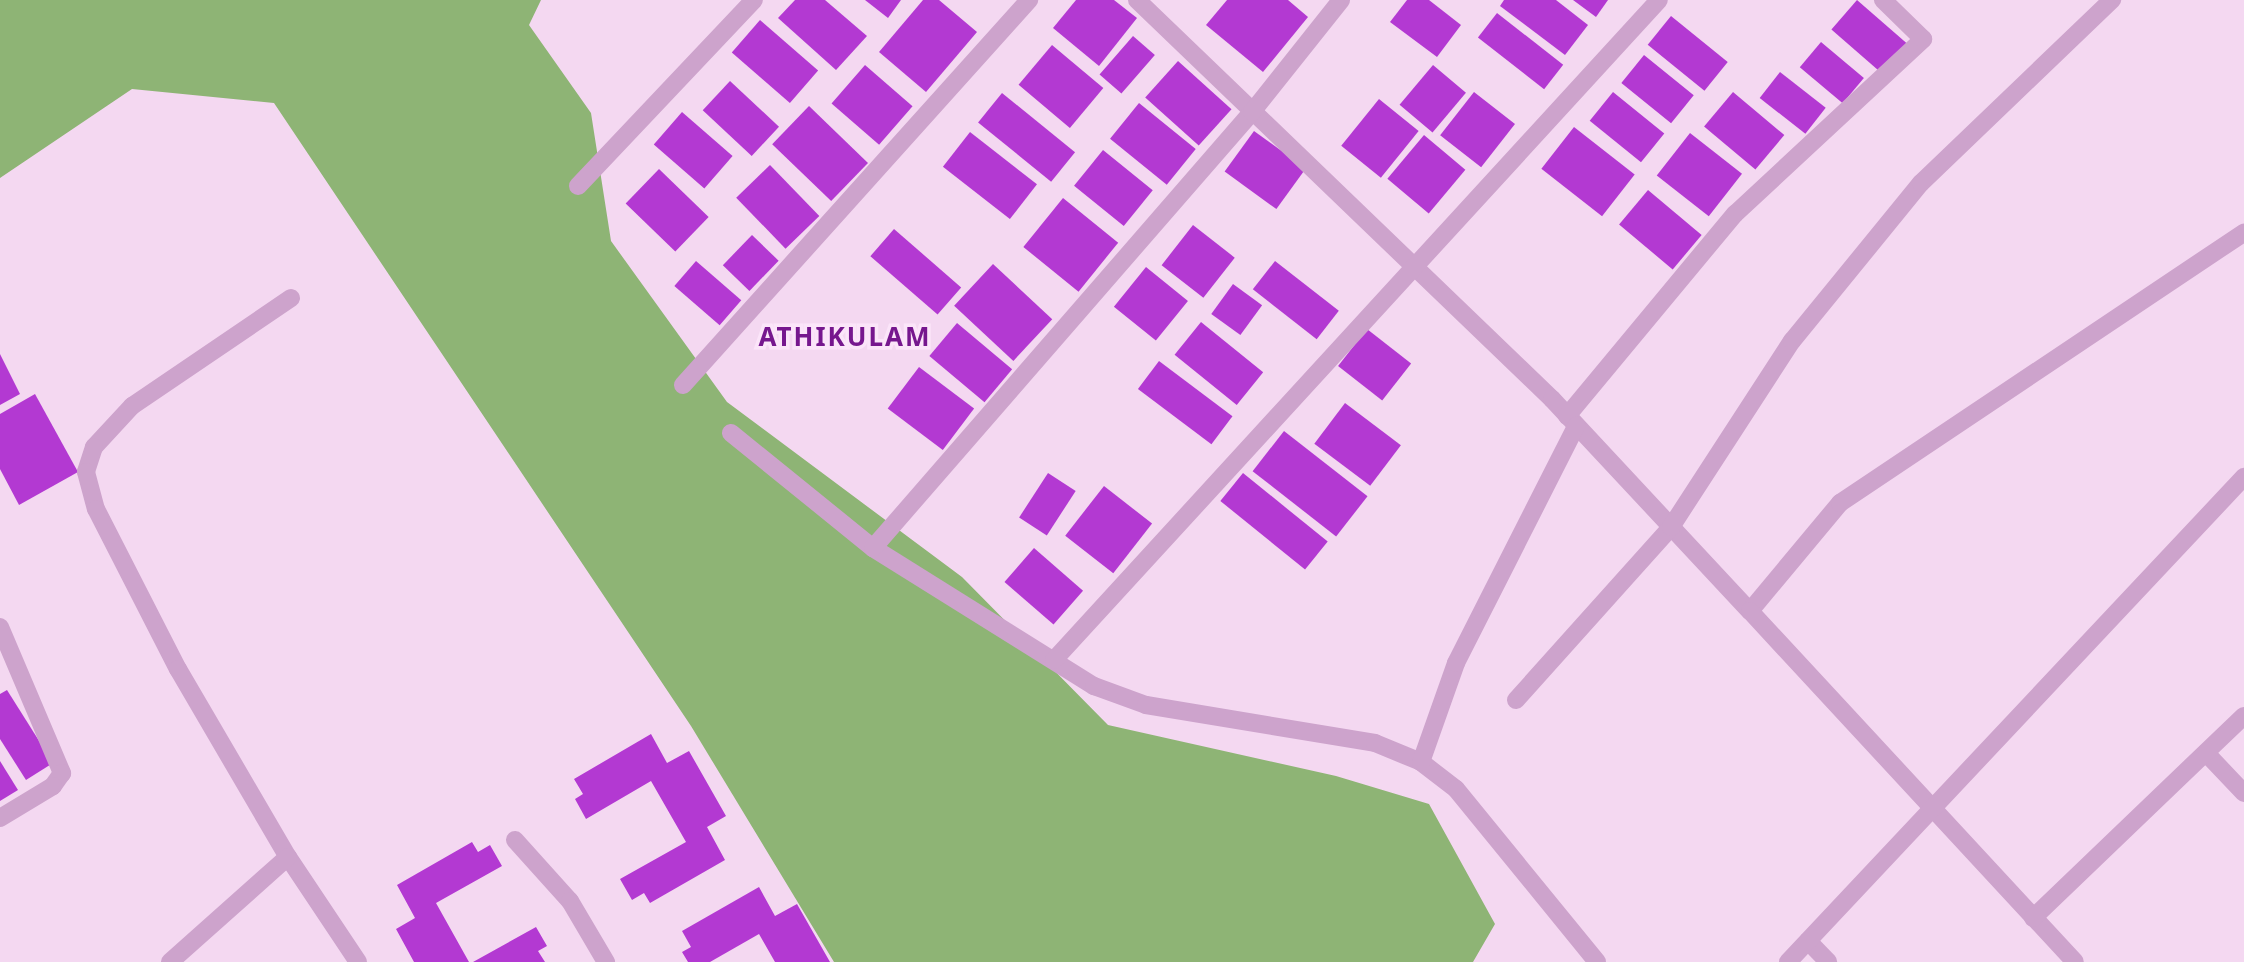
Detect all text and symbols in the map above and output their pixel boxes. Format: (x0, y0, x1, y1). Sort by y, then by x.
district label: ATHIKULAM (760, 321, 930, 353)

